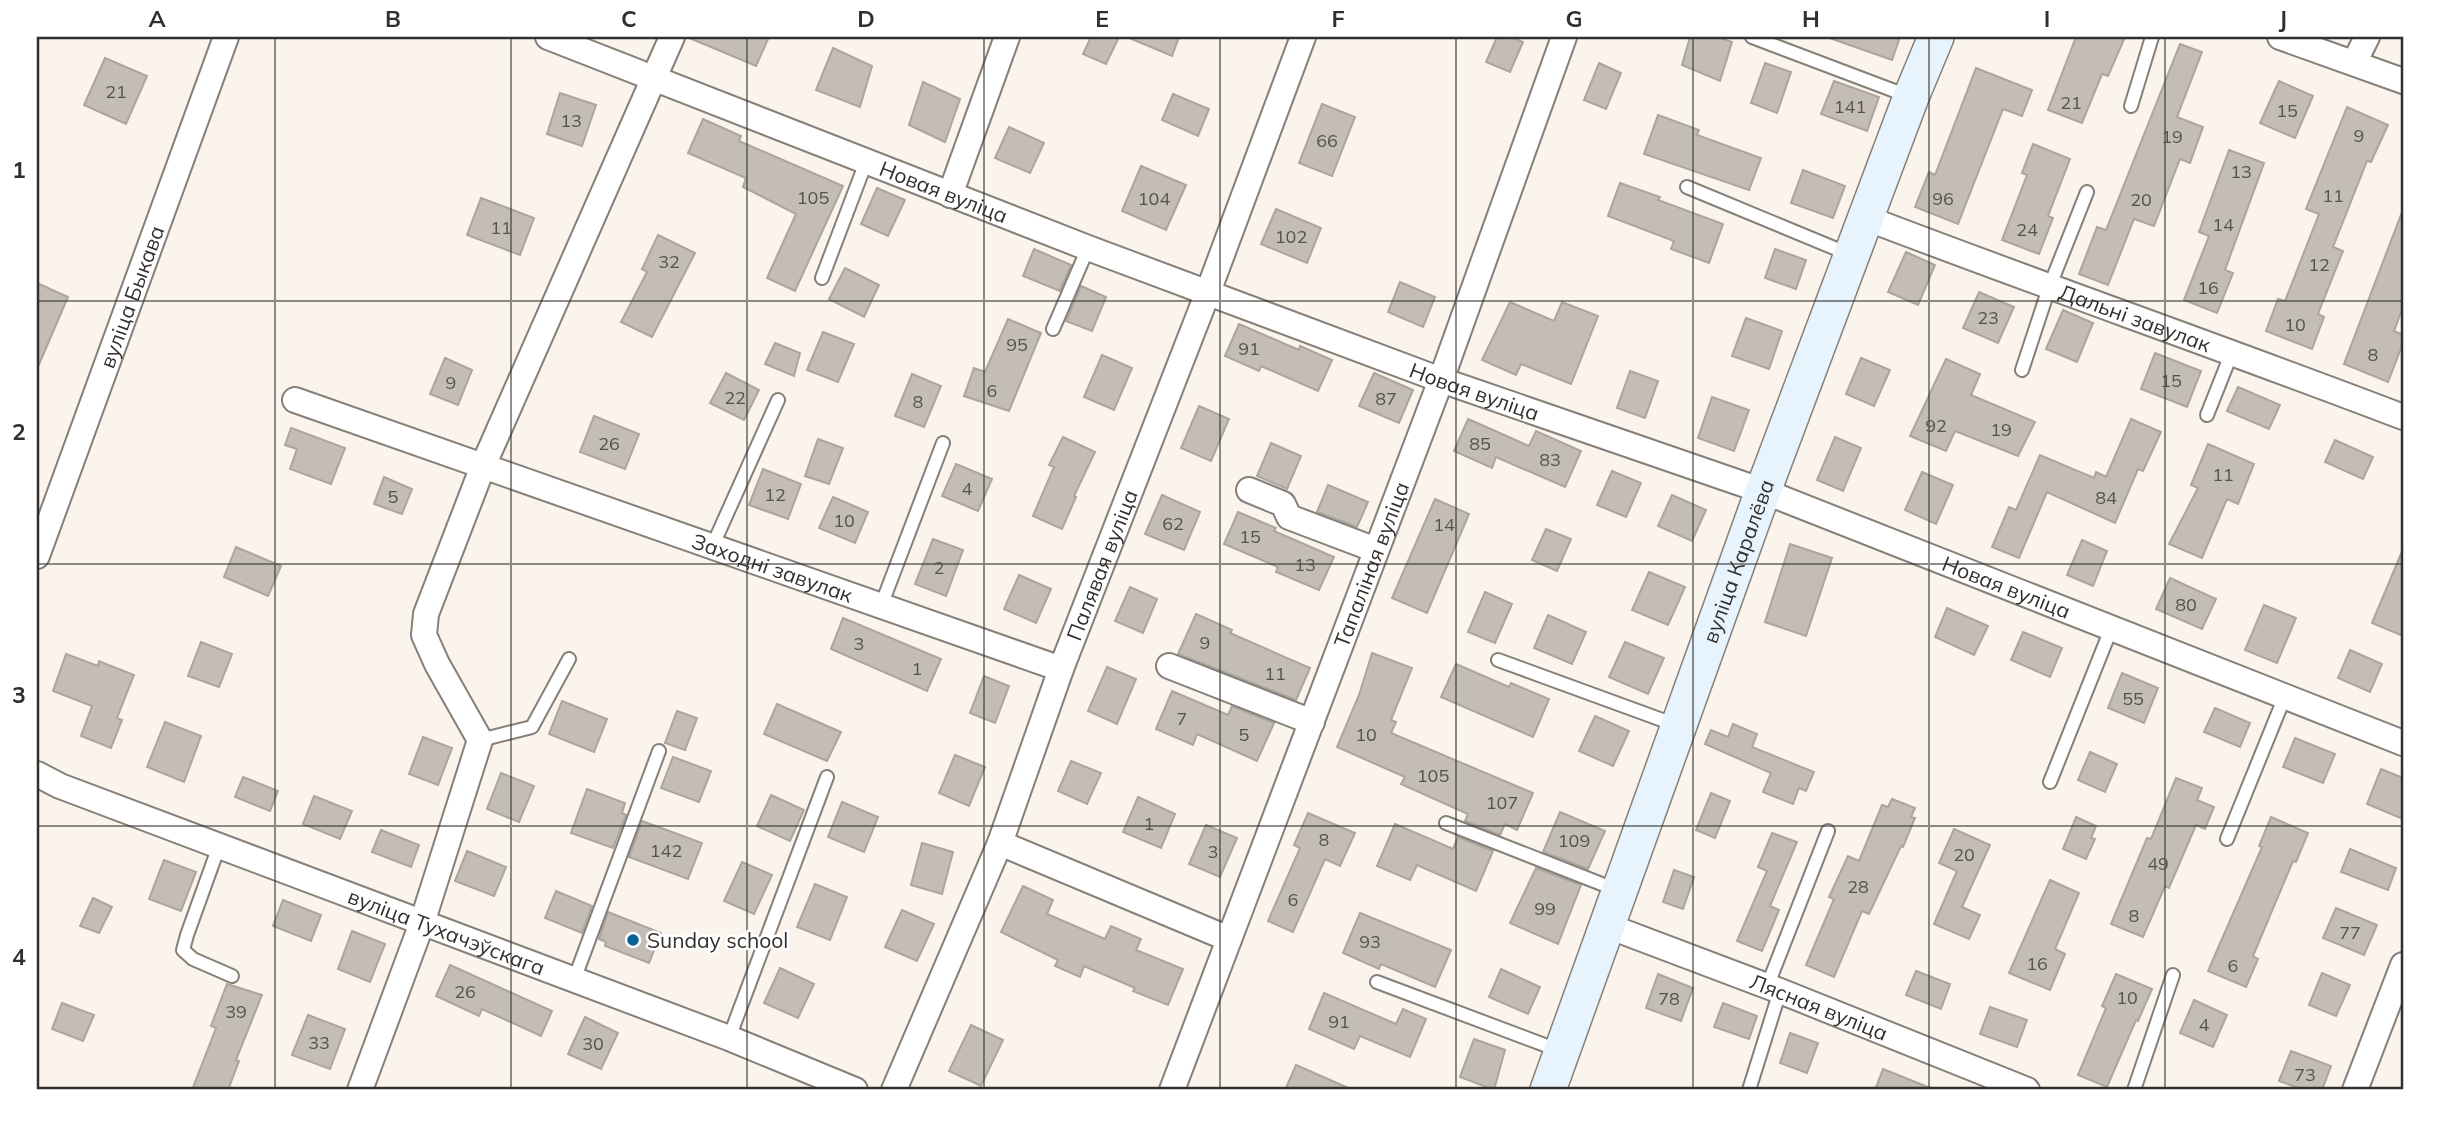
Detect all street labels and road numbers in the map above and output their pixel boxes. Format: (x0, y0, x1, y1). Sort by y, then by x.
street label: Новая вуліца (876, 155, 1012, 228)
street label: вуліца Быкава (94, 222, 169, 371)
street label: Дальні завулак (2056, 278, 2215, 357)
street label: Новая вуліца (1406, 356, 1543, 426)
street label: вуліца Каралёва (1697, 476, 1779, 646)
street label: Тапаліная вуліца (1328, 478, 1414, 651)
street label: Палявая вуліца (1060, 486, 1143, 644)
street label: Заходні завулак (689, 527, 857, 608)
street label: Новая вуліца (1939, 550, 2074, 624)
street label: вуліца Тухачэўскага (344, 883, 549, 981)
street label: Лясная вуліца (1746, 968, 1892, 1046)

